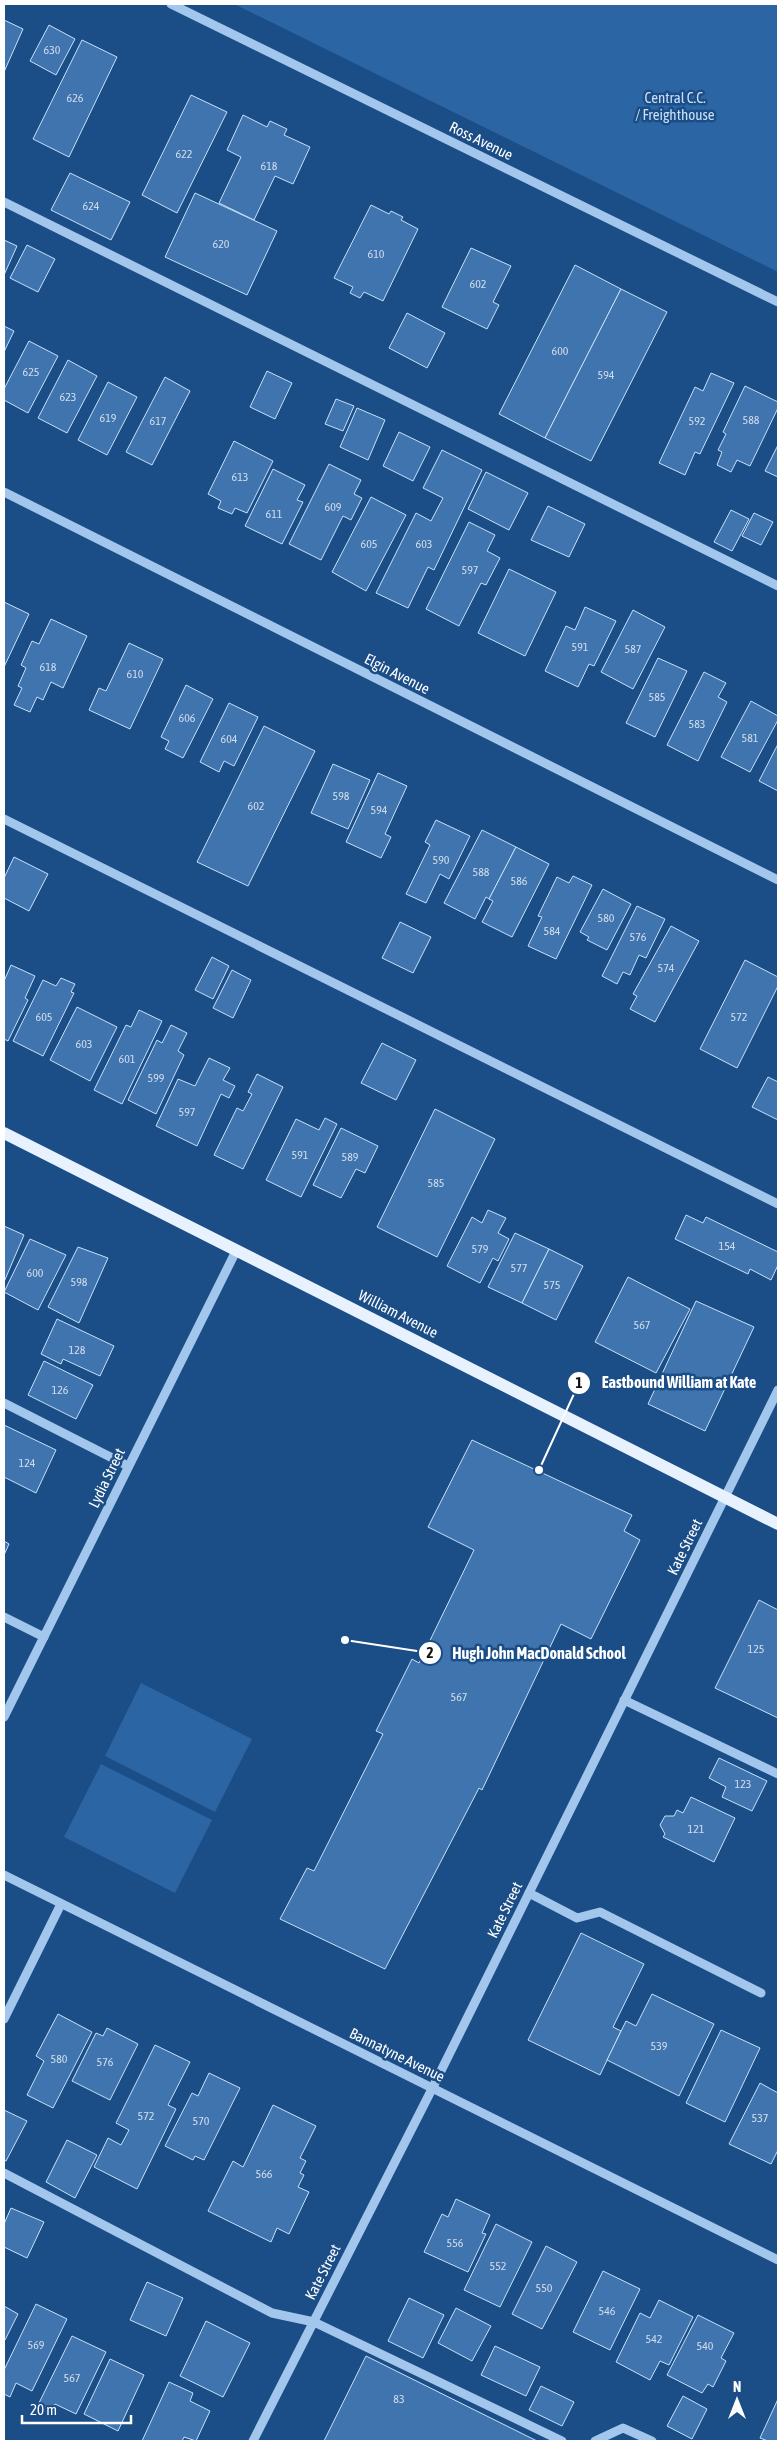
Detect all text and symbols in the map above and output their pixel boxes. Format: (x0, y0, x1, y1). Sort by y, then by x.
house number: 630 (44, 43, 61, 57)
park label: Central C.C. / Freighthouse (635, 89, 715, 123)
house number: 626 (67, 91, 84, 105)
street label: Ross Avenue (447, 118, 516, 163)
house number: 622 (176, 147, 192, 161)
house number: 618 (261, 159, 278, 173)
house number: 624 (83, 199, 100, 213)
house number: 620 (213, 237, 230, 251)
house number: 610 (368, 247, 385, 261)
house number: 602 (470, 277, 486, 291)
house number: 600 (552, 344, 569, 358)
house number: 625 (23, 365, 39, 379)
house number: 594 (598, 368, 615, 382)
house number: 623 (60, 390, 76, 404)
house number: 619 (100, 411, 117, 425)
house number: 588 (743, 413, 760, 427)
house number: 617 (150, 414, 167, 428)
house number: 592 (689, 414, 705, 428)
house number: 613 (232, 470, 248, 484)
house number: 609 (325, 500, 342, 514)
house number: 611 (266, 507, 283, 521)
house number: 605 (361, 537, 377, 551)
house number: 603 (416, 537, 432, 551)
house number: 597 (462, 563, 479, 577)
house number: 591 (572, 640, 589, 654)
house number: 587 (625, 642, 642, 656)
street label: Elgin Avenue (362, 650, 433, 697)
house number: 618 (40, 660, 57, 674)
house number: 610 (127, 667, 144, 681)
house number: 585 (649, 690, 665, 704)
house number: 606 (179, 711, 196, 725)
house number: 583 (689, 717, 705, 731)
house number: 581 (742, 731, 759, 745)
house number: 604 (221, 732, 238, 746)
house number: 598 (333, 789, 350, 803)
house number: 602 (248, 799, 264, 813)
house number: 594 (371, 803, 388, 817)
house number: 590 (433, 853, 450, 867)
house number: 588 (473, 865, 490, 879)
house number: 586 (511, 874, 528, 888)
house number: 580 (598, 911, 615, 925)
house number: 584 (544, 924, 561, 938)
house number: 576 (630, 930, 647, 944)
house number: 574 (658, 961, 675, 975)
house number: 605 (36, 1010, 52, 1024)
house number: 572 (731, 1010, 747, 1024)
house number: 603 (76, 1037, 92, 1051)
house number: 601 (119, 1052, 136, 1066)
house number: 599 (148, 1071, 165, 1085)
house number: 597 (179, 1105, 196, 1119)
house number: 591 (292, 1148, 309, 1162)
house number: 589 (342, 1150, 359, 1164)
house number: 585 (428, 1176, 444, 1190)
house number: 154 (719, 1239, 736, 1253)
house number: 579 (472, 1242, 489, 1256)
house number: 577 (511, 1261, 528, 1275)
house number: 600 (27, 1266, 44, 1280)
house number: 598 (71, 1275, 88, 1289)
house number: 575 (544, 1278, 560, 1292)
street label: William Avenue (356, 1286, 441, 1341)
house number: 567 (634, 1318, 651, 1332)
house number: 128 (69, 1343, 86, 1357)
callout: Eastbound William at Kate (566, 1367, 766, 1398)
text: Eastbound William at Kate (602, 1373, 756, 1391)
text: 1 (575, 1374, 583, 1391)
house number: 126 (52, 1383, 69, 1397)
street label: Lydia Street (85, 1445, 128, 1510)
house number: 124 (19, 1456, 36, 1470)
street label: Kate Street (664, 1516, 705, 1577)
callout: Hugh John MacDonald School (417, 1638, 636, 1669)
house number: 125 (748, 1642, 764, 1656)
text: 2 (426, 1644, 434, 1661)
text: Hugh John MacDonald School (452, 1644, 627, 1662)
house number: 567 (451, 1690, 468, 1704)
house number: 123 (735, 1777, 751, 1791)
house number: 121 (688, 1822, 705, 1836)
street label: Kate Street (484, 1879, 525, 1940)
street label: Bannatyne Avenue (347, 2024, 448, 2085)
house number: 539 (651, 2039, 668, 2053)
house number: 580 (51, 2052, 68, 2066)
house number: 576 (97, 2055, 114, 2069)
house number: 572 (138, 2109, 154, 2123)
house number: 537 (752, 2111, 769, 2125)
house number: 570 (193, 2114, 210, 2128)
house number: 566 (256, 2167, 273, 2181)
house number: 556 (447, 2236, 464, 2250)
street label: Kate Street (301, 2241, 344, 2302)
house number: 552 (490, 2259, 506, 2273)
house number: 550 (536, 2281, 553, 2295)
house number: 546 (599, 2304, 616, 2318)
house number: 542 (646, 2332, 662, 2346)
house number: 569 (28, 2338, 45, 2352)
house number: 540 (697, 2339, 714, 2353)
house number: 567 (64, 2371, 81, 2385)
north arrow (712, 2375, 762, 2425)
text: N (733, 2379, 741, 2395)
scale bar (22, 2392, 131, 2424)
house number: 83 (393, 2392, 405, 2406)
text: 20 m (30, 2401, 57, 2418)

